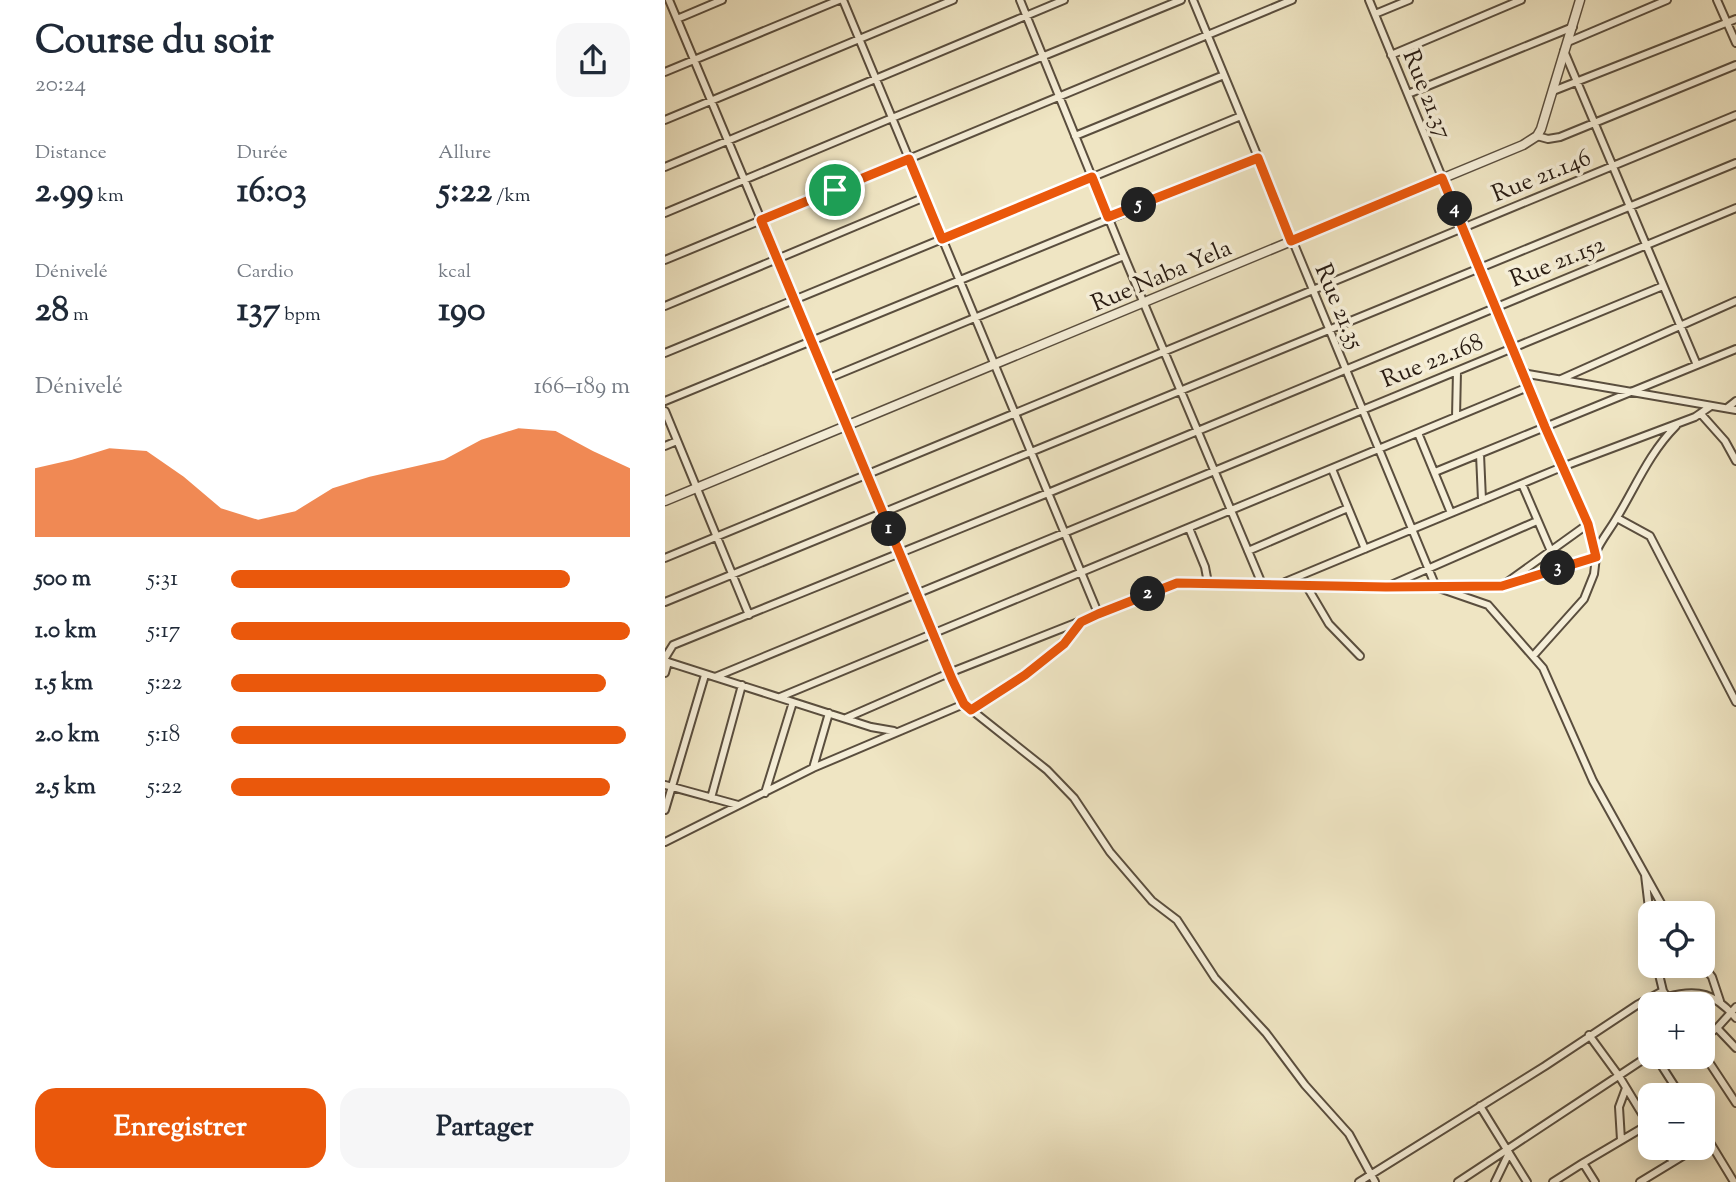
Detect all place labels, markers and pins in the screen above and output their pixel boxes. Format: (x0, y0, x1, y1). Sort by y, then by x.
pin (805, 160, 865, 220)
pin: 5 (1121, 188, 1156, 222)
pin: 4 (1437, 192, 1473, 227)
pin: 1 (871, 512, 907, 546)
pin: 3 (1541, 550, 1575, 586)
pin: 2 (1131, 576, 1165, 612)

